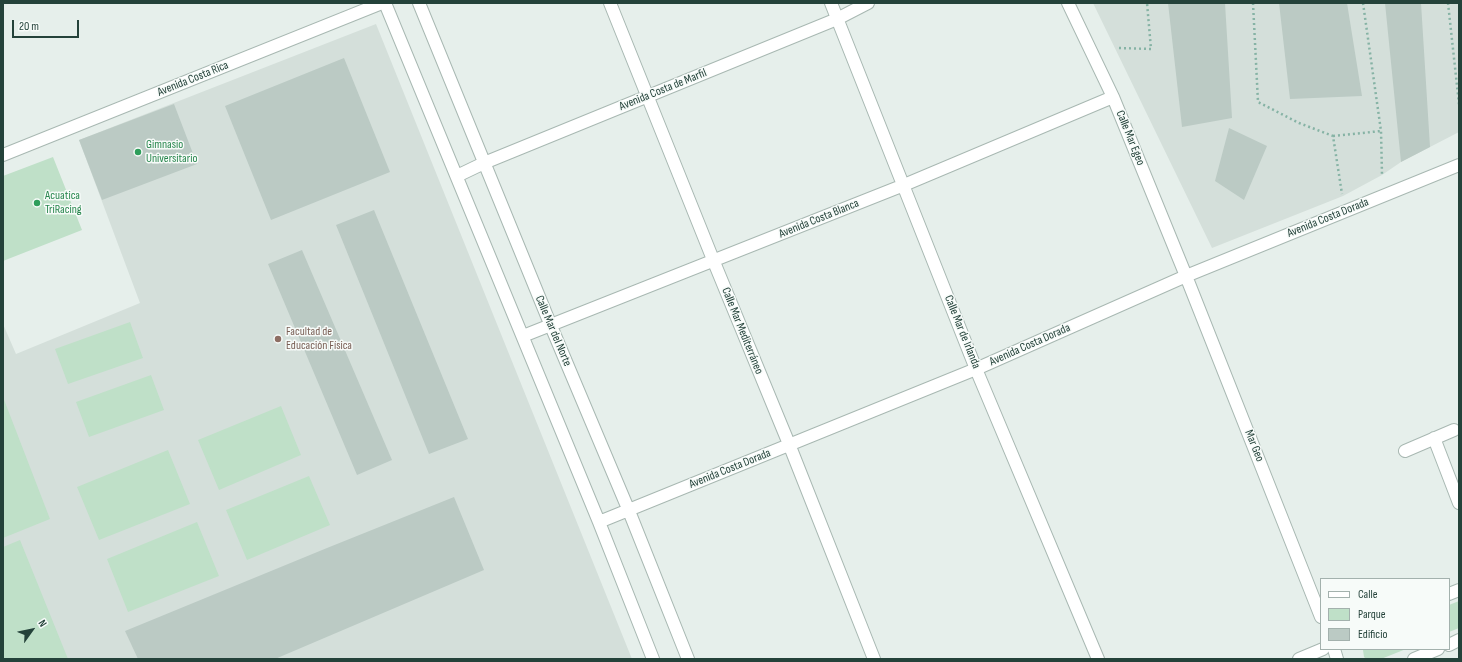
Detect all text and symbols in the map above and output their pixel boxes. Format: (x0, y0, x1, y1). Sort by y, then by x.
scale bar (14, 12, 81, 38)
text: 20 m (19, 19, 39, 34)
street label: Avenida Costa Rica (155, 58, 231, 100)
street label: Avenida Costa de Marfil (617, 66, 709, 114)
street label: Calle Mar Egeo (1112, 108, 1148, 168)
place label: Gimnasio Universitario (146, 138, 197, 166)
marker: Gimnasio Universitario (133, 147, 143, 157)
place label: Acuatica TriRacing (45, 189, 82, 217)
street label: Avenida Costa Dorada (1285, 195, 1371, 241)
street label: Avenida Costa Blanca (777, 196, 861, 242)
marker: Acuatica TriRacing (32, 198, 42, 208)
street label: Calle Mar Mediterráneo (718, 285, 766, 377)
street label: Calle Mar del Norte (532, 293, 574, 369)
street label: Calle Mar de Irlanda (941, 293, 983, 371)
street label: Avenida Costa Dorada (987, 321, 1073, 369)
place label: Facultad de Educación Física (286, 325, 352, 353)
marker: Facultad de Educación Física (273, 334, 283, 344)
street label: Mar Geo (1241, 428, 1267, 464)
street label: Avenida Costa Dorada (687, 446, 773, 492)
legend (1320, 578, 1450, 650)
text: Calle (1358, 587, 1378, 602)
text: Parque (1358, 607, 1386, 622)
north arrow (12, 610, 52, 650)
text: N (35, 617, 50, 629)
text: Edificio (1358, 627, 1387, 642)

